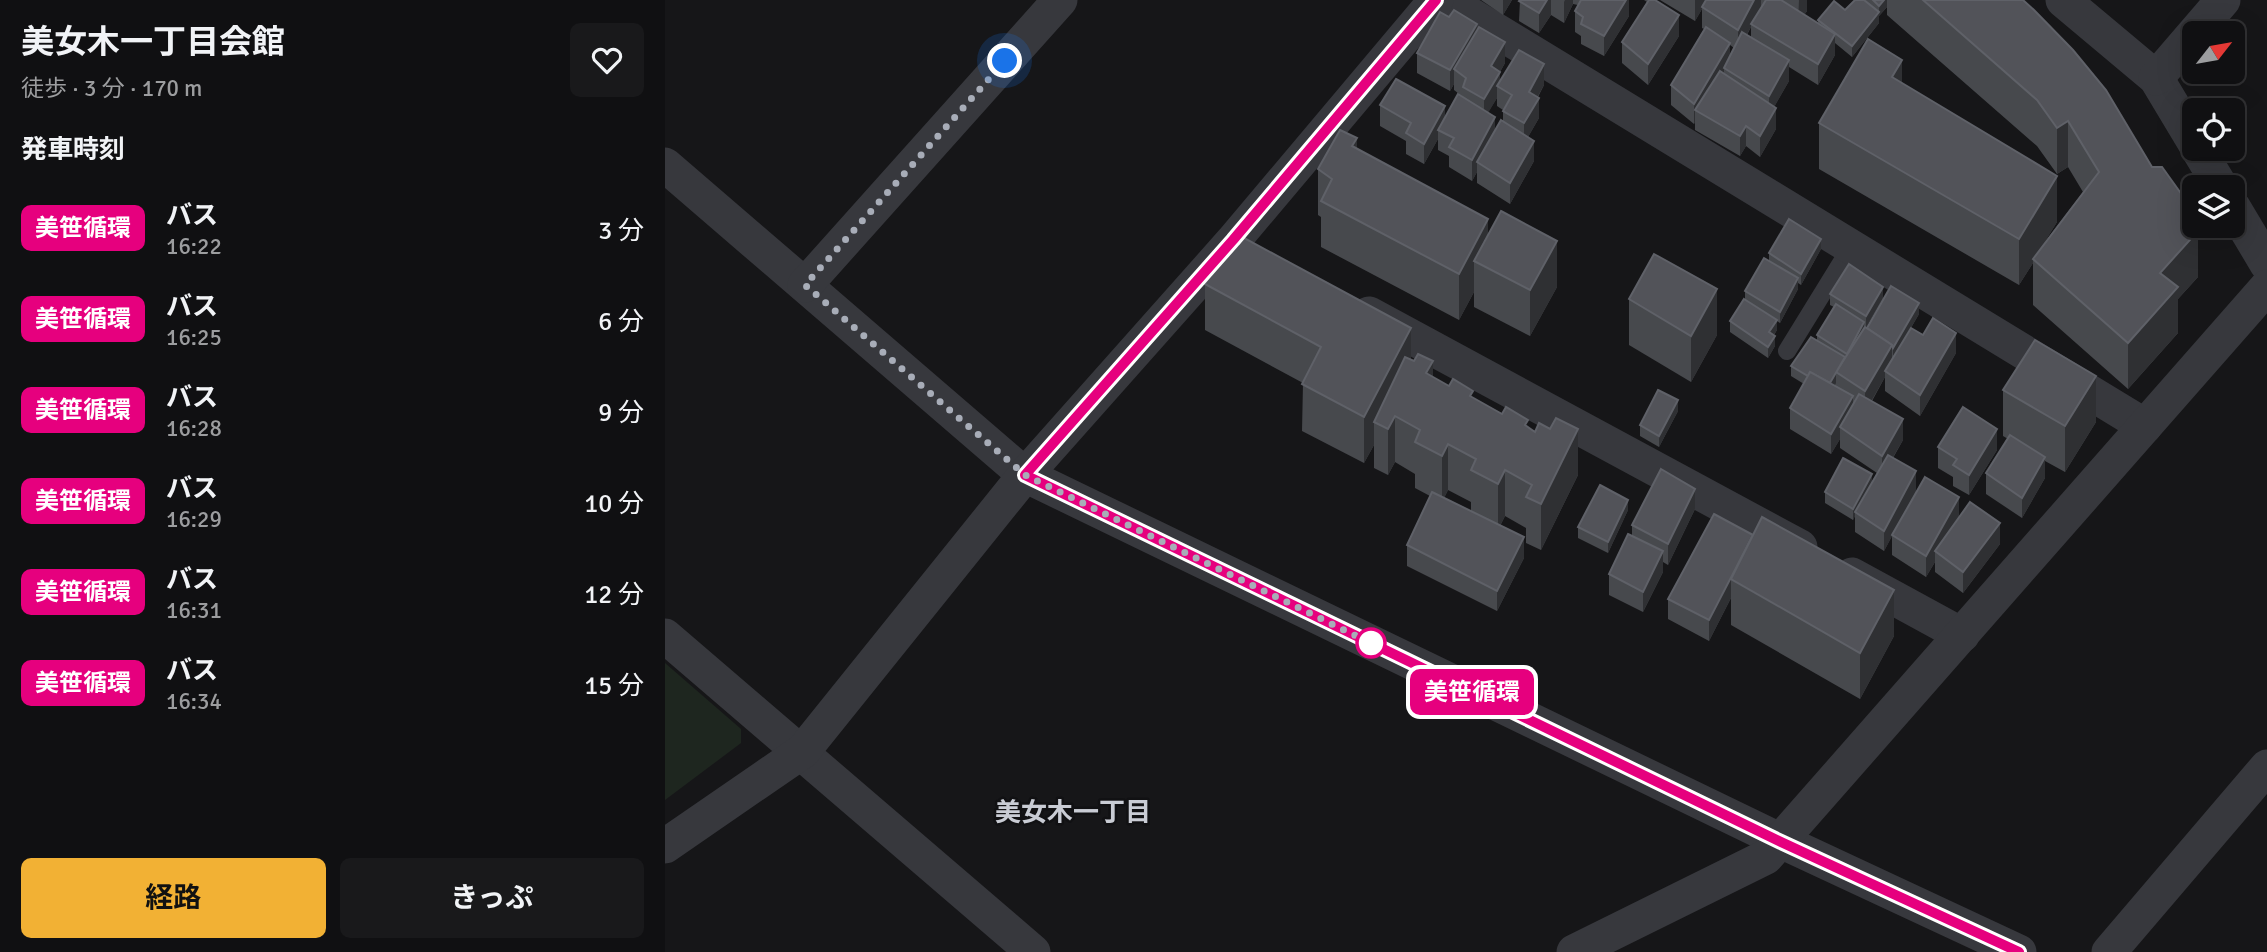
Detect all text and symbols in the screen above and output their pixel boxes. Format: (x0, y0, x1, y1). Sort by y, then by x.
north arrow (2182, 21, 2245, 84)
map controls (2182, 21, 2245, 238)
text: 美女木一丁目会館 (21, 22, 285, 63)
button: heart (570, 23, 644, 97)
your location (987, 43, 1022, 78)
text: 徒歩 · 3 分 · 170 m (21, 74, 202, 103)
button: locate (2182, 98, 2245, 161)
text: 発車時刻 (21, 134, 125, 166)
button: layers (2182, 175, 2245, 238)
text: バス (166, 200, 218, 232)
text: 美笹循環 (35, 213, 131, 243)
text: 3 分 (598, 215, 644, 247)
text: 16:22 (166, 232, 222, 261)
text: バス (166, 291, 218, 323)
text: 美笹循環 (35, 304, 131, 334)
text: 6 分 (598, 306, 644, 338)
text: 16:25 (166, 323, 222, 352)
text: バス (166, 382, 218, 414)
text: 美笹循環 (35, 395, 131, 425)
text: 9 分 (598, 397, 644, 429)
text: 16:28 (166, 414, 222, 443)
text: バス (166, 473, 218, 505)
text: 美笹循環 (35, 486, 131, 516)
text: 10 分 (584, 488, 644, 520)
text: 16:29 (166, 505, 222, 534)
text: バス (166, 564, 218, 596)
text: 美笹循環 (35, 577, 131, 607)
text: 12 分 (584, 579, 644, 611)
text: 16:31 (166, 596, 222, 625)
unlabelled marker (1356, 628, 1386, 658)
text: バス (166, 655, 218, 687)
text: 美笹循環 (35, 668, 131, 698)
line badge: 美笹循環 (1423, 669, 1521, 715)
text: 15 分 (584, 670, 644, 702)
text: 美笹循環 (1424, 677, 1520, 707)
text: 16:34 (166, 687, 222, 716)
district label: 美女木一丁目 (995, 797, 1151, 829)
button: 経路 (21, 858, 326, 938)
button: きっぷ (340, 858, 644, 938)

